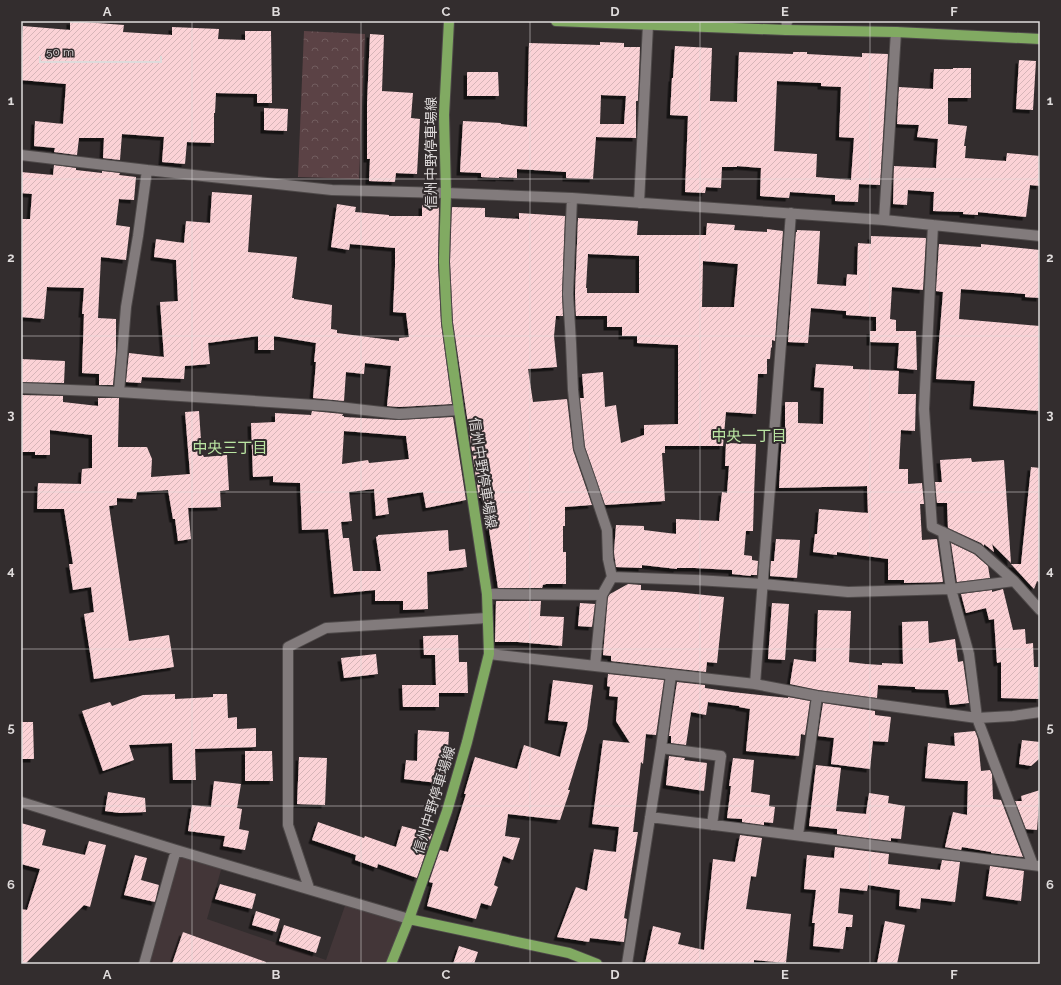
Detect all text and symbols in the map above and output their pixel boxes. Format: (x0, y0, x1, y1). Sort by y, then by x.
text: A (103, 4, 112, 19)
text: B (272, 4, 281, 19)
text: C (442, 4, 451, 19)
text: D (610, 4, 620, 19)
text: E (781, 4, 789, 19)
text: F (950, 4, 958, 19)
scale bar (40, 38, 161, 64)
text: 50 m (46, 45, 74, 59)
text: 1 (8, 93, 15, 108)
text: 1 (1047, 93, 1054, 108)
street label: 信州中野停車場線 (423, 97, 439, 209)
text: 2 (7, 250, 15, 265)
text: 2 (1046, 250, 1054, 265)
text: 3 (7, 407, 15, 422)
text: 3 (1046, 407, 1054, 422)
street label: 信州中野停車場線 (466, 416, 500, 530)
district label: 中央一丁目 (711, 427, 787, 445)
district label: 中央三丁目 (192, 439, 268, 457)
text: 4 (7, 563, 15, 578)
text: 4 (1046, 563, 1054, 578)
text: 5 (7, 720, 15, 735)
text: 5 (1046, 720, 1054, 735)
street label: 信州中野停車場線 (410, 744, 458, 856)
text: 6 (7, 877, 15, 892)
text: 6 (1046, 877, 1054, 892)
text: A (103, 967, 112, 982)
text: B (272, 967, 281, 982)
text: C (442, 967, 451, 982)
text: D (610, 967, 620, 982)
text: E (781, 967, 789, 982)
text: F (950, 967, 958, 982)

